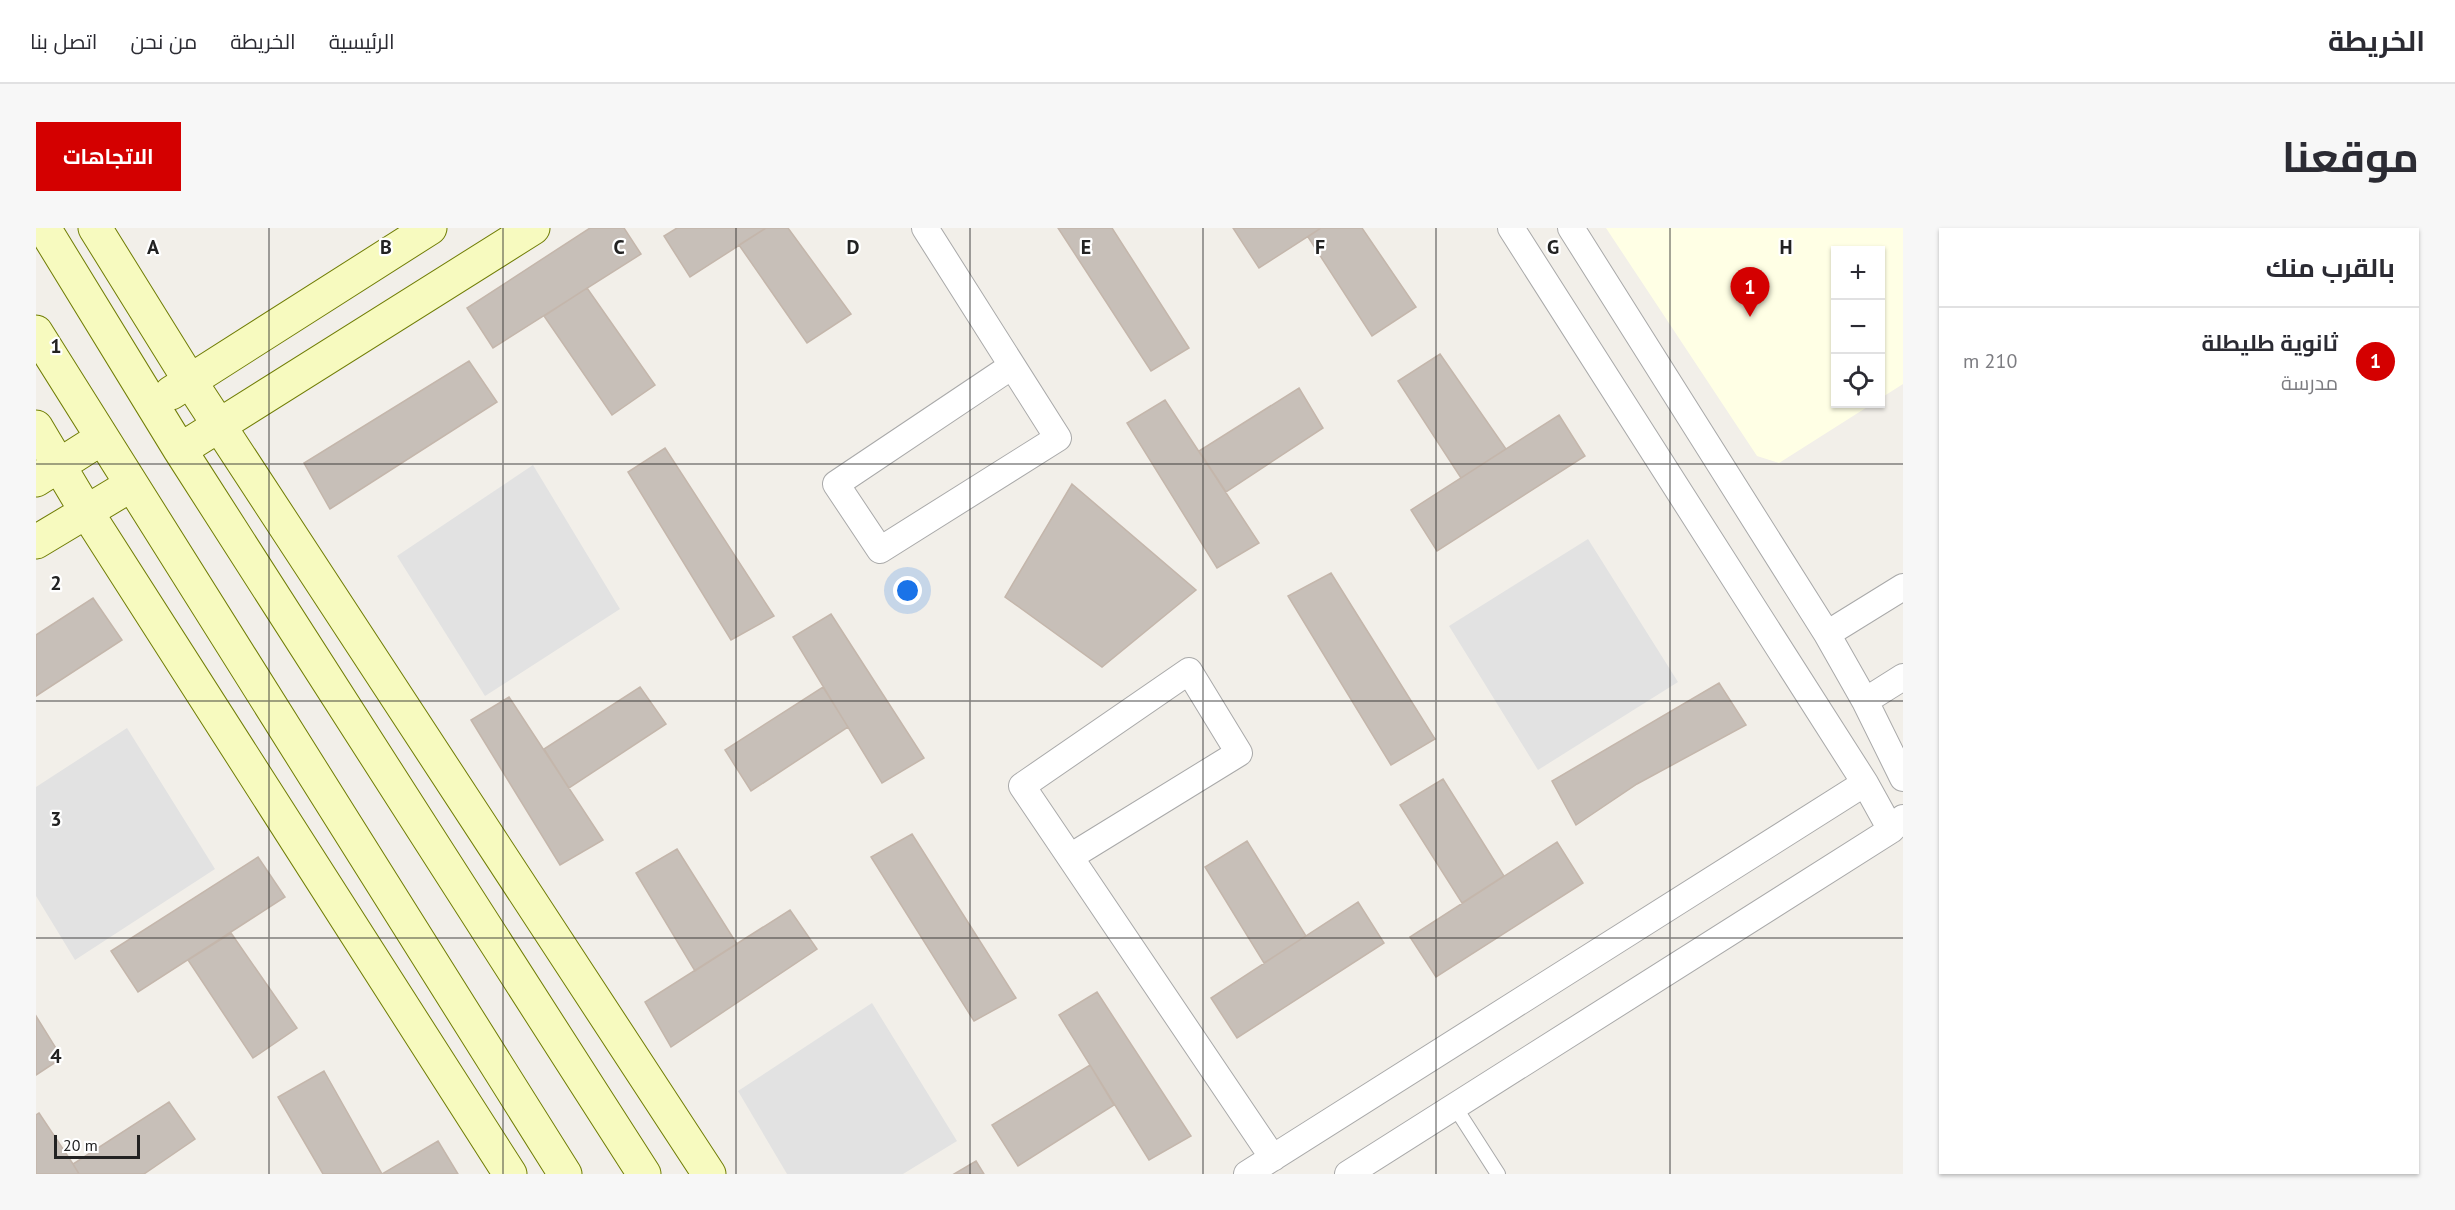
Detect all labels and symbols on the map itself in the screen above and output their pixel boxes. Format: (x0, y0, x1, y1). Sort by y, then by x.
text: A (147, 234, 160, 260)
text: B (380, 234, 392, 260)
text: C (613, 234, 625, 260)
text: D (847, 234, 860, 260)
text: E (1081, 234, 1091, 260)
text: F (1315, 234, 1325, 260)
text: G (1547, 234, 1559, 260)
text: H (1779, 234, 1793, 260)
pin: 1 (1730, 268, 1770, 317)
text: 1 (50, 333, 62, 359)
text: 2 (50, 570, 62, 596)
your location (893, 576, 922, 605)
text: 3 (50, 806, 62, 832)
text: 4 (50, 1043, 62, 1069)
scale bar (54, 1132, 140, 1160)

